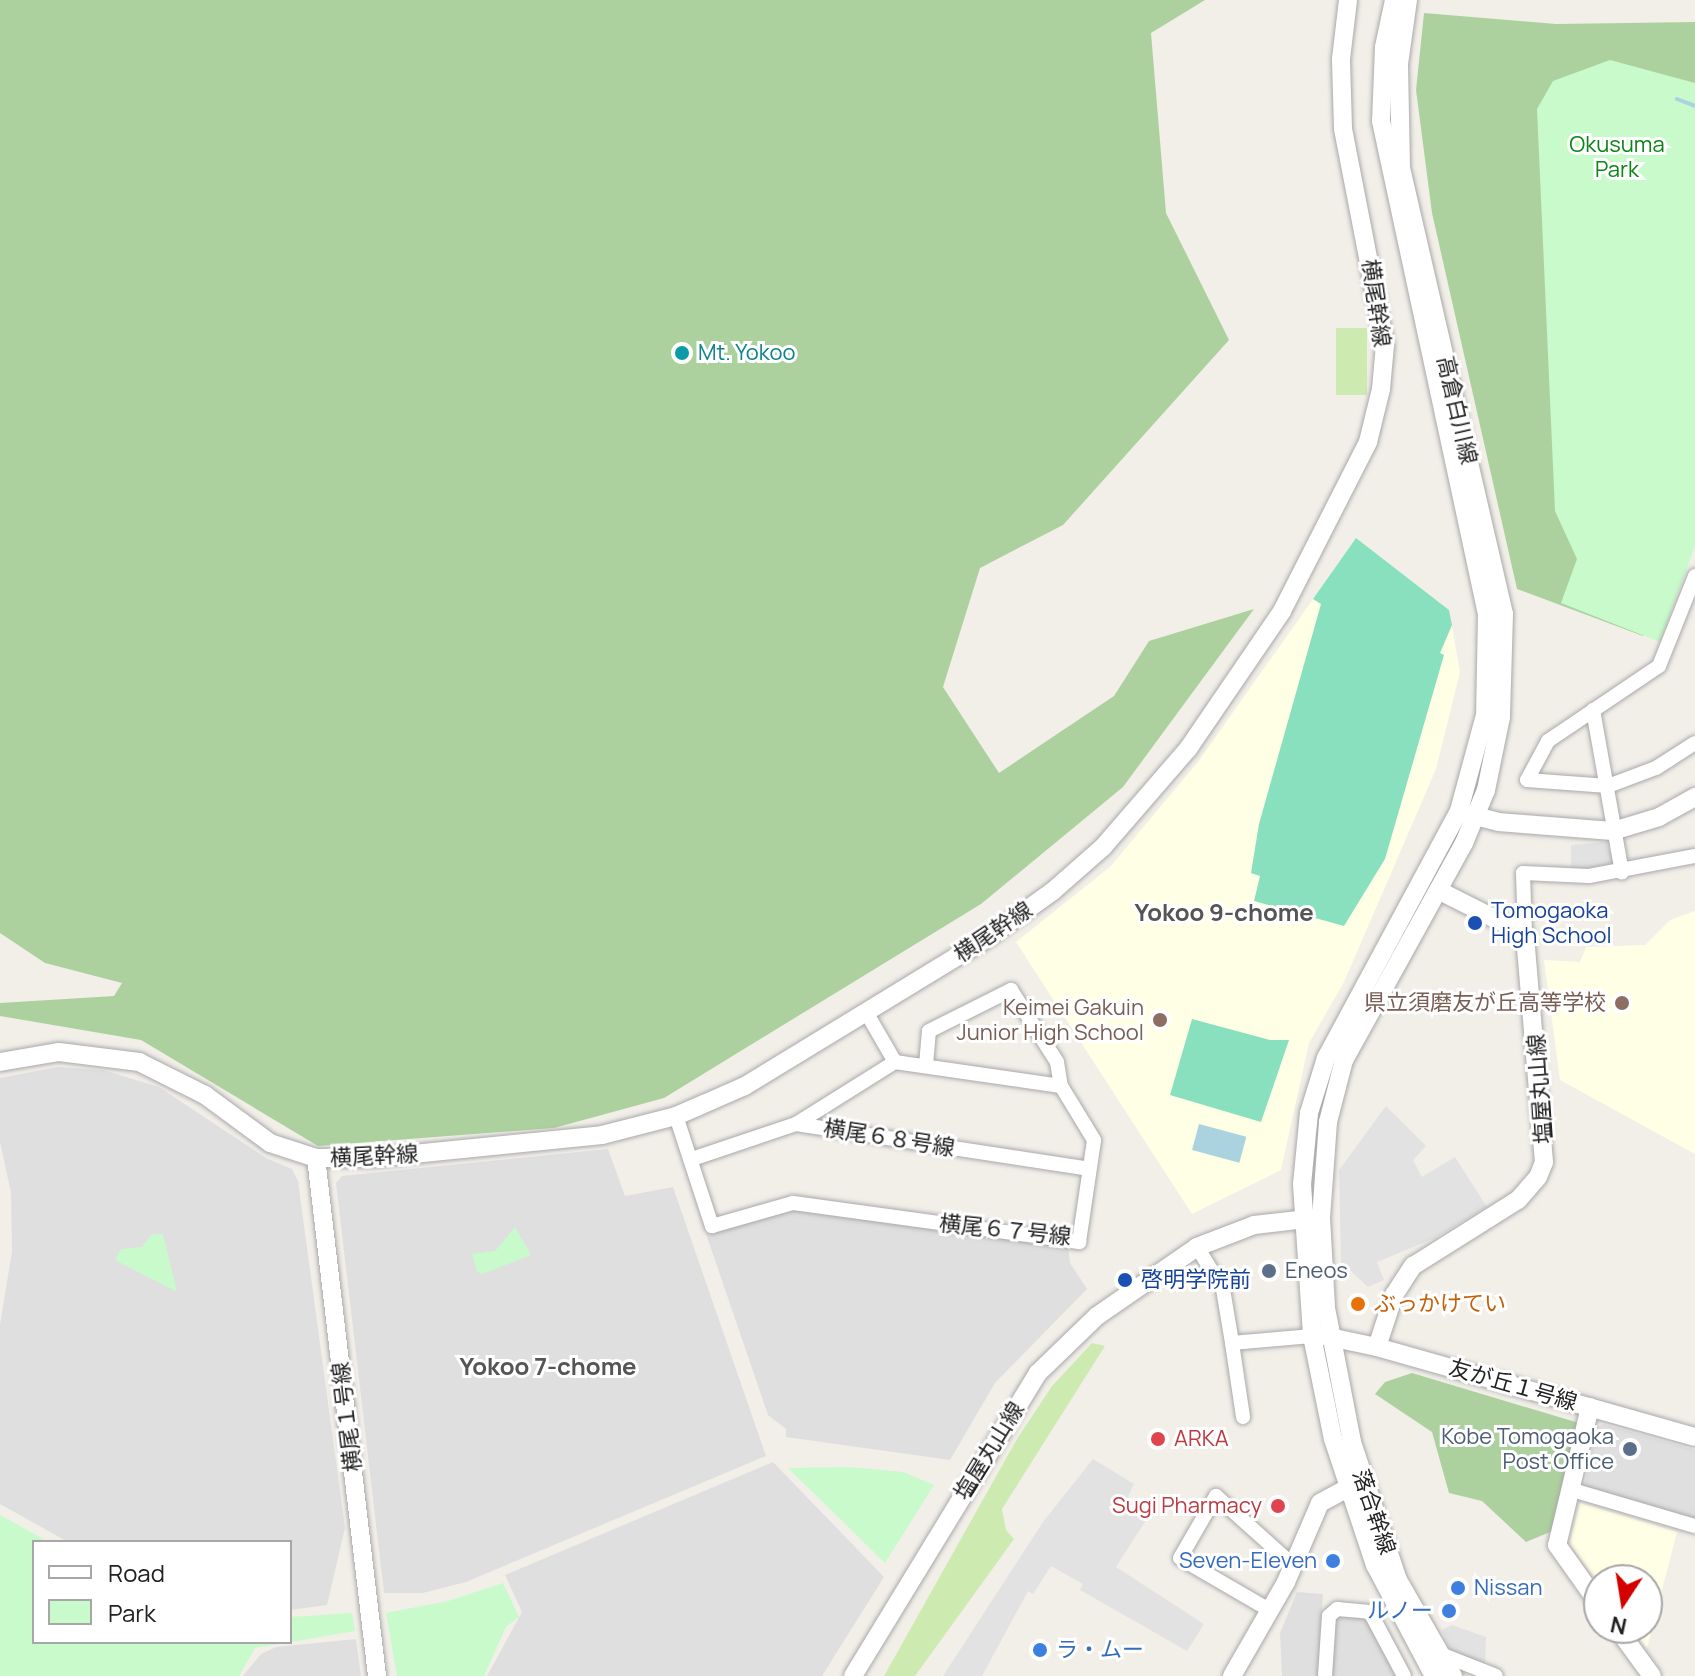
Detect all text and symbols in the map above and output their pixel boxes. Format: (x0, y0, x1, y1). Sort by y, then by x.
park label: Okusuma Park (1569, 131, 1665, 182)
street label: 横尾幹線 (1357, 258, 1395, 348)
place label: Mt. Yokoo (698, 340, 795, 366)
marker: Mt. Yokoo (673, 344, 691, 362)
street label: 高倉白川線 (1432, 353, 1482, 467)
street label: 横尾幹線 (949, 896, 1037, 968)
place label: Tomogaoka High School (1491, 897, 1612, 948)
district label: Yokoo 9-chome (1134, 898, 1314, 926)
marker: Tomogaoka High School (1466, 914, 1484, 932)
place label: 県立須磨友が丘高等学校 (1364, 990, 1606, 1016)
place label: Keimei Gakuin Junior High School (957, 994, 1144, 1046)
marker: 県立須磨友が丘高等学校 (1613, 994, 1631, 1012)
marker: Keimei Gakuin Junior High School (1151, 1011, 1169, 1029)
street label: 塩屋丸山線 (1523, 1033, 1557, 1145)
street label: 横尾６８号線 (822, 1115, 956, 1161)
street label: 横尾幹線 (329, 1141, 419, 1171)
street label: 横尾６７号線 (938, 1210, 1072, 1250)
place label: Eneos (1285, 1258, 1348, 1284)
marker: Eneos (1260, 1262, 1278, 1280)
place label: 啓明学院前 (1141, 1267, 1251, 1293)
marker: 啓明学院前 (1116, 1271, 1134, 1289)
place label: ぶっかけてい (1374, 1291, 1506, 1317)
marker: ぶっかけてい (1349, 1295, 1367, 1313)
district label: Yokoo 7-chome (459, 1352, 637, 1380)
street label: 友が丘１号線 (1446, 1354, 1580, 1416)
street label: 横尾１号線 (327, 1361, 367, 1473)
street label: 塩屋丸山線 (949, 1397, 1029, 1505)
place label: Kobe Tomogaoka Post Office (1441, 1423, 1614, 1474)
place label: ARKA (1174, 1426, 1229, 1452)
marker: ARKA (1149, 1430, 1167, 1448)
marker: Kobe Tomogaoka Post Office (1621, 1440, 1639, 1458)
street label: 落合幹線 (1347, 1466, 1401, 1558)
place label: Sugi Pharmacy (1112, 1493, 1262, 1519)
marker: Sugi Pharmacy (1269, 1497, 1287, 1515)
legend (32, 1540, 292, 1644)
place label: Seven-Eleven (1179, 1548, 1317, 1574)
marker: Seven-Eleven (1324, 1552, 1342, 1570)
text: Road (108, 1556, 165, 1589)
north arrow (1583, 1564, 1663, 1644)
place label: Nissan (1474, 1575, 1543, 1601)
marker: Nissan (1449, 1579, 1467, 1597)
text: Park (108, 1596, 156, 1629)
place label: ルノー (1367, 1598, 1433, 1624)
marker: ルノー (1440, 1602, 1458, 1620)
text: N (1608, 1609, 1629, 1642)
place label: ラ・ムー (1056, 1637, 1144, 1663)
marker: ラ・ムー (1031, 1641, 1049, 1659)

